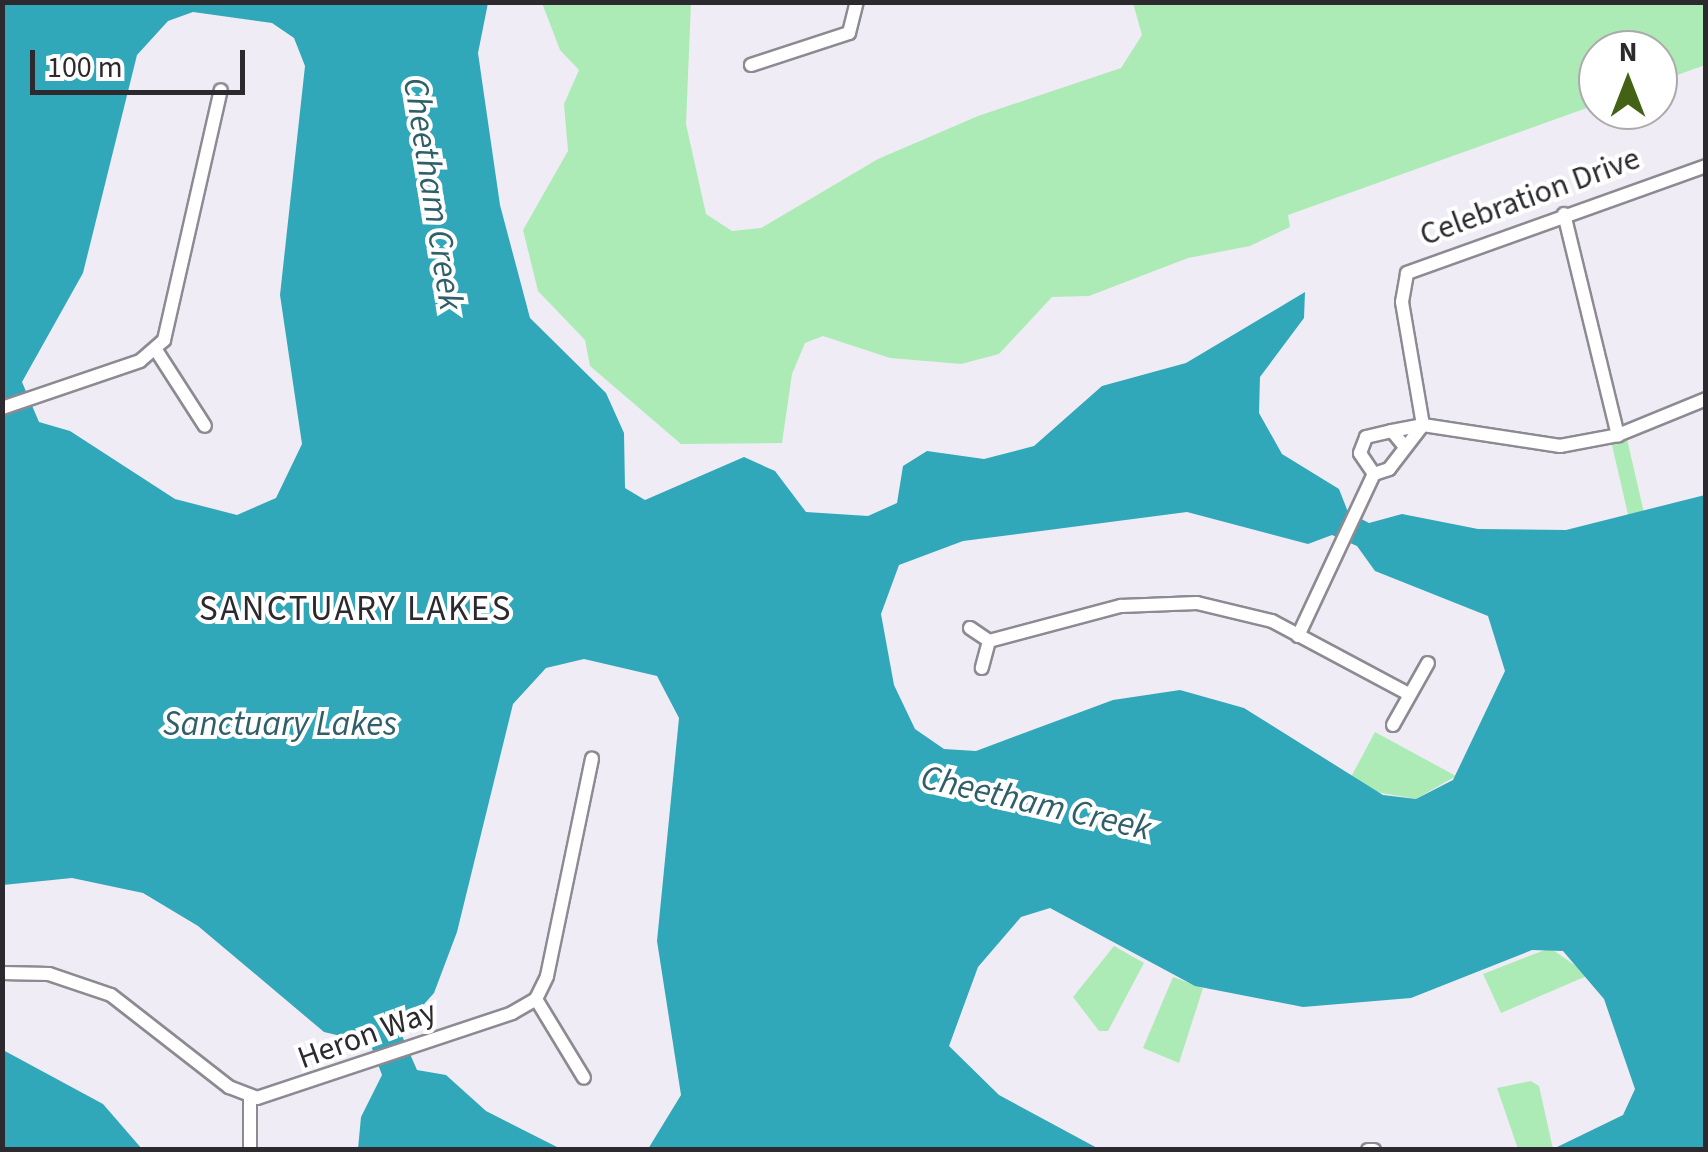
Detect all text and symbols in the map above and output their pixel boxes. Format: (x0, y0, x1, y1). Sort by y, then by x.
scale bar (35, 30, 250, 92)
north arrow (1578, 30, 1678, 130)
text: N (1619, 32, 1637, 72)
text: 100 m (47, 46, 123, 89)
water label: Cheetham Creek (394, 75, 472, 313)
street label: Celebration Drive (1415, 139, 1645, 255)
district label: SANCTUARY LAKES (199, 588, 513, 630)
water label: Sanctuary Lakes (163, 703, 397, 745)
water label: Cheetham Creek (917, 756, 1155, 850)
street label: Heron Way (293, 992, 441, 1078)

